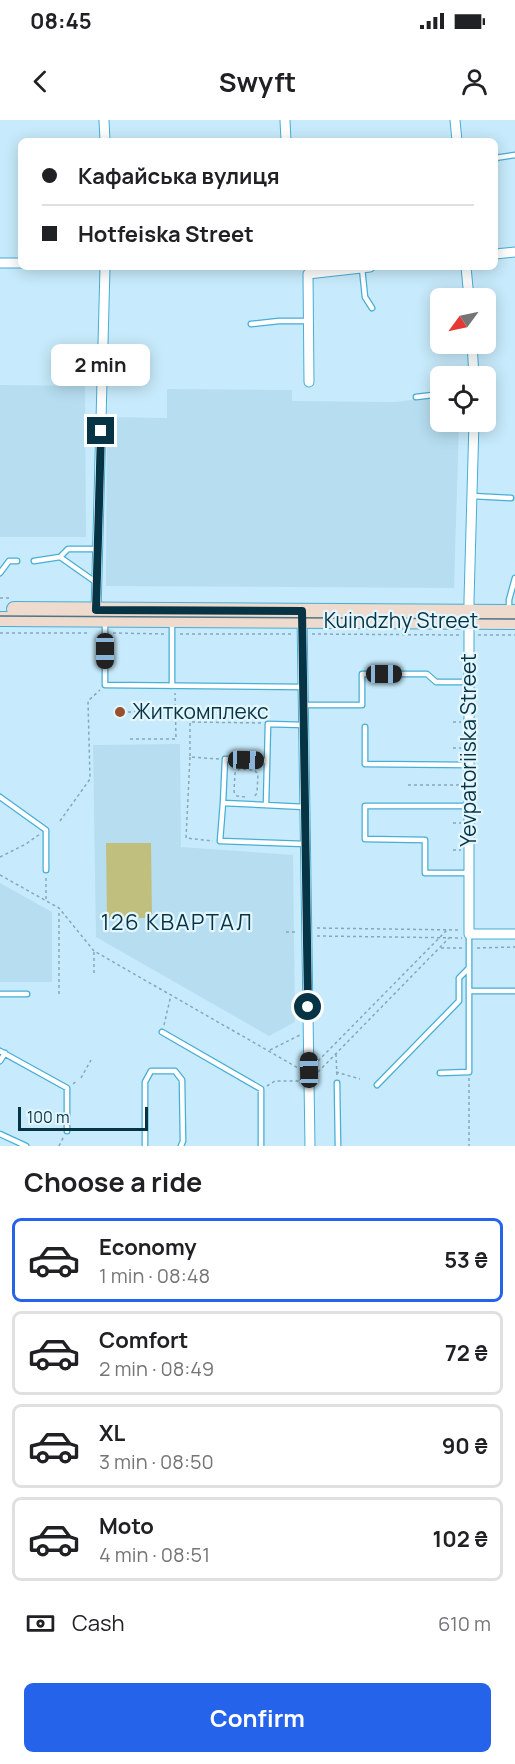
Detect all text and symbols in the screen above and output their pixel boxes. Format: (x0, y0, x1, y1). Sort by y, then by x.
text: 08:45 (30, 6, 92, 36)
text: Swyft (219, 63, 296, 100)
icon: back (24, 65, 57, 98)
icon: person (458, 65, 491, 98)
text: Кафайська вулиця (78, 161, 280, 191)
text: Hotfeiska Street (78, 219, 254, 249)
north arrow (430, 288, 496, 354)
map controls (430, 288, 496, 432)
callout: 2 min (51, 344, 150, 386)
text: 2 min (74, 351, 127, 378)
button: locate (430, 366, 496, 432)
route end (87, 417, 114, 444)
street label: Kuindzhy Street (324, 606, 478, 634)
car (96, 633, 114, 669)
street label: Yevpatoriiska Street (454, 653, 482, 847)
car (366, 665, 402, 683)
place label: Житкомплекс (132, 697, 269, 725)
marker: Житкомплекс (113, 705, 127, 719)
car (228, 750, 264, 770)
district label: 126 КВАРТАЛ (101, 907, 253, 937)
route start (294, 993, 321, 1020)
car (300, 1052, 318, 1088)
scale bar (18, 1104, 148, 1132)
text: 100 m (27, 1106, 70, 1128)
text: Choose a ride (24, 1163, 202, 1200)
text: Economy (99, 1232, 197, 1262)
icon: car (27, 1233, 81, 1287)
text: 53 ₴ (444, 1245, 488, 1275)
text: 1 min · 08:48 (99, 1262, 210, 1289)
text: Comfort (99, 1325, 188, 1355)
icon: car (27, 1326, 81, 1380)
text: 72 ₴ (445, 1338, 488, 1368)
text: 2 min · 08:49 (99, 1355, 214, 1382)
text: XL (99, 1418, 125, 1448)
icon: car (27, 1419, 81, 1473)
text: 90 ₴ (442, 1431, 488, 1461)
text: 3 min · 08:50 (99, 1448, 214, 1475)
text: Moto (99, 1511, 154, 1541)
icon: car (27, 1512, 81, 1566)
text: 102 ₴ (433, 1524, 488, 1554)
text: 4 min · 08:51 (99, 1541, 210, 1568)
icon: cash (24, 1607, 57, 1640)
text: Cash (72, 1608, 125, 1638)
text: 610 m (438, 1610, 491, 1637)
button: Confirm (24, 1683, 491, 1752)

